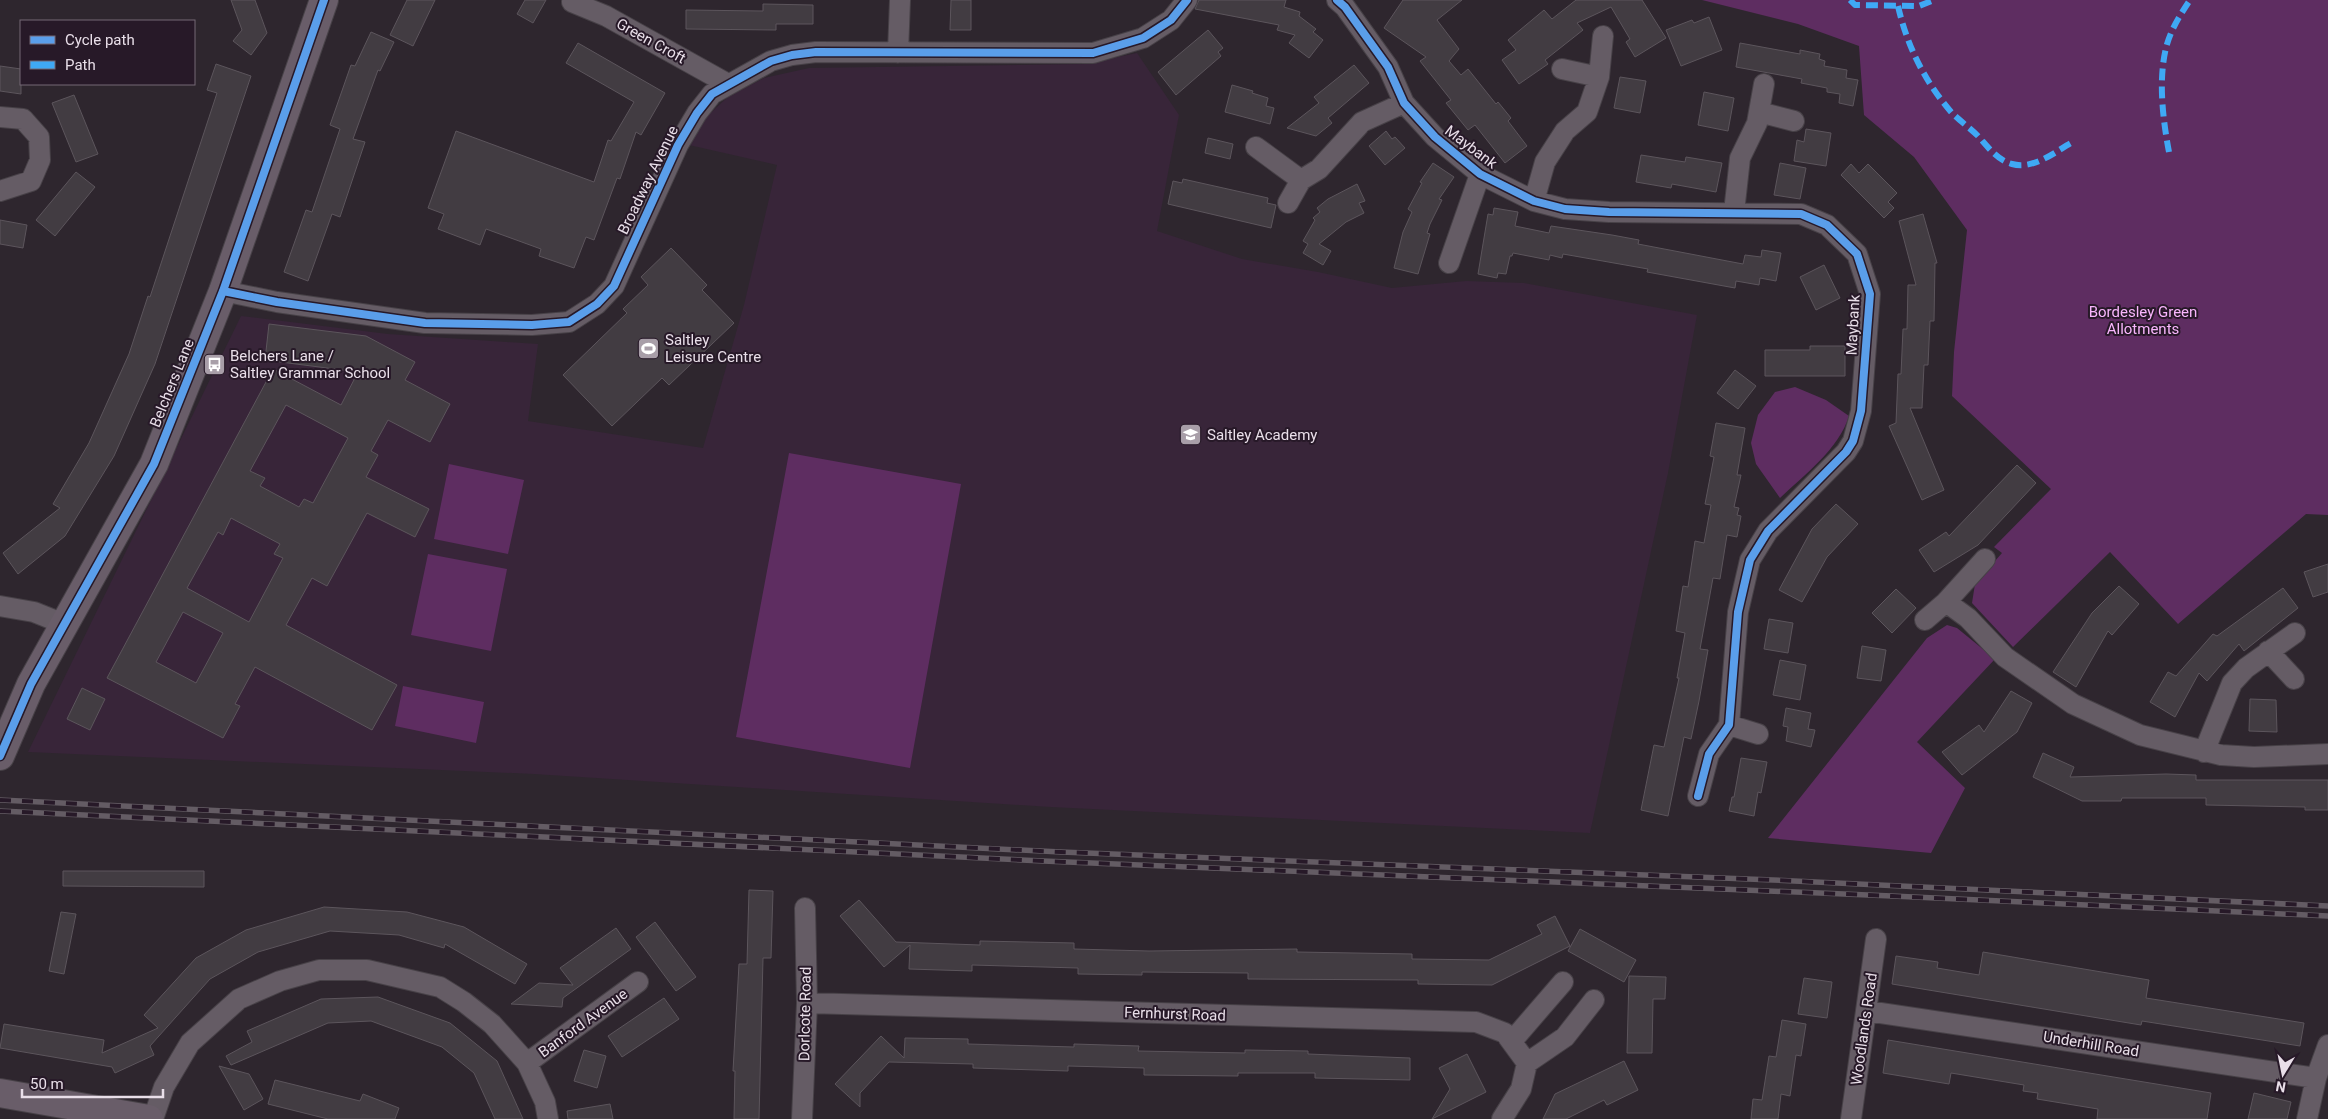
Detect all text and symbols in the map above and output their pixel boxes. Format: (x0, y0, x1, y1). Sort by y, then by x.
street label: Green Croft (613, 15, 689, 67)
legend (20, 20, 195, 85)
text: Cycle path (65, 31, 135, 49)
text: Path (65, 56, 96, 74)
street label: Maybank (1441, 122, 1501, 173)
street label: Broadway Avenue (614, 123, 682, 237)
street label: Maybank (1842, 294, 1864, 356)
park label: Bordesley Green Allotments (2089, 303, 2197, 338)
place label: Saltley Leisure Centre (665, 331, 761, 366)
street label: Belchers Lane (146, 336, 198, 430)
sports icon: Saltley Leisure Centre (637, 337, 661, 361)
place label: Belchers Lane / Saltley Grammar School (230, 347, 390, 382)
bus stop icon: Belchers Lane / Saltley Grammar School (202, 353, 226, 377)
school or university icon: Saltley Academy (1179, 423, 1203, 447)
place label: Saltley Academy (1207, 426, 1317, 444)
street label: Dorlcote Road (795, 967, 815, 1061)
street label: Woodlands Road (1847, 972, 1881, 1086)
street label: Banford Avenue (535, 985, 631, 1061)
street label: Fernhurst Road (1124, 1003, 1226, 1025)
street label: Underhill Road (2042, 1028, 2140, 1060)
north arrow (2258, 1049, 2308, 1099)
scale bar (22, 1066, 164, 1098)
text: 50 m (30, 1075, 64, 1093)
text: N (2274, 1078, 2287, 1096)

